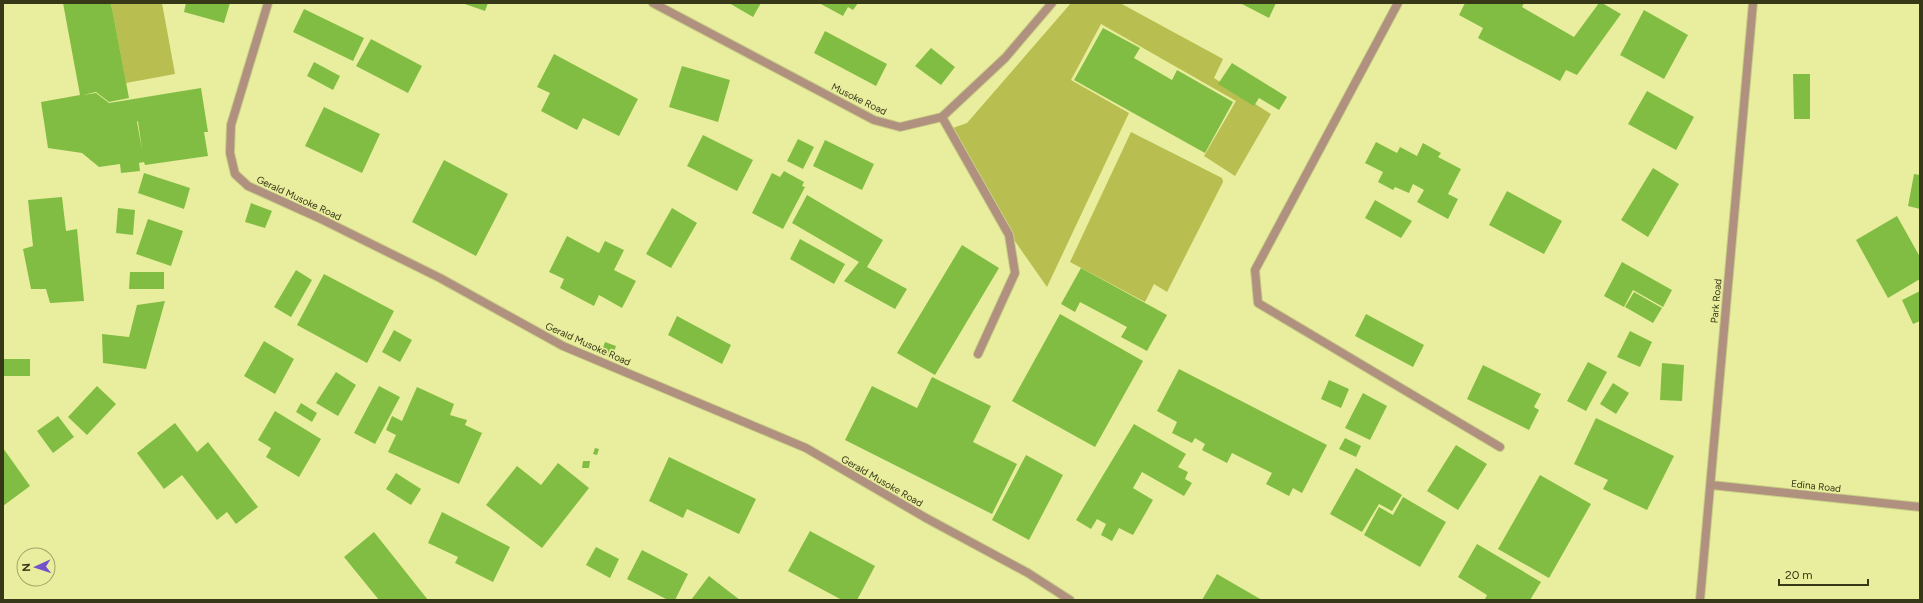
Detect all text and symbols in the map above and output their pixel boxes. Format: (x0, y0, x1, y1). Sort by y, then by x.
street label: Musoke Road (829, 80, 889, 118)
street label: Gerald Musoke Road (254, 173, 344, 223)
street label: Park Road (1708, 278, 1724, 324)
street label: Gerald Musoke Road (543, 319, 633, 369)
street label: Gerald Musoke Road (839, 452, 925, 510)
street label: Edina Road (1790, 477, 1842, 495)
north arrow (16, 547, 56, 587)
scale bar (1779, 561, 1868, 587)
text: N (20, 563, 33, 572)
text: 20 m (1785, 568, 1813, 582)

